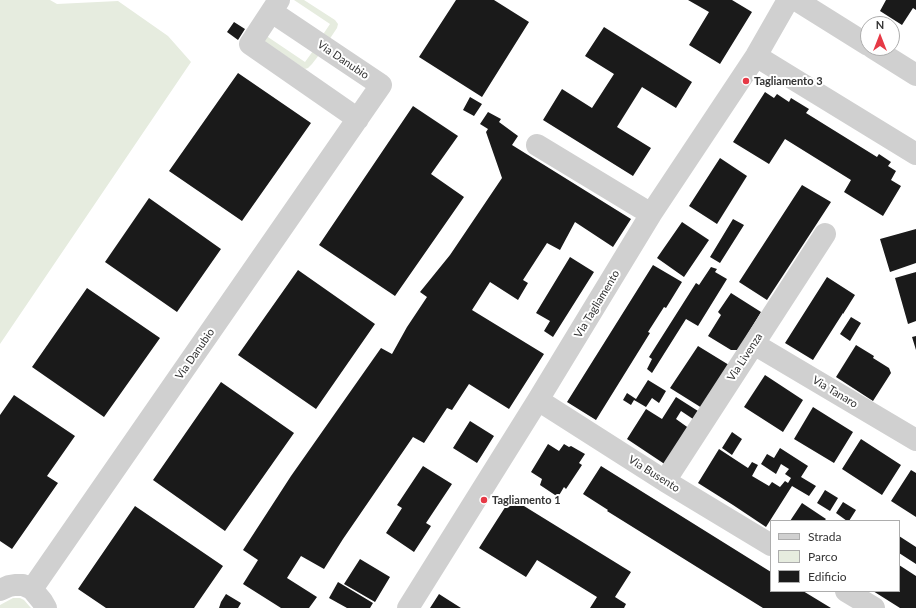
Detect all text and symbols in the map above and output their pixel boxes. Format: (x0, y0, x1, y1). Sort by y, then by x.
north arrow (860, 16, 900, 56)
text: N (876, 18, 884, 31)
street label: Via Danubio (315, 38, 371, 82)
place label: Tagliamento 3 (754, 74, 823, 88)
marker: Tagliamento 3 (741, 76, 751, 86)
street label: Via Tagliamento (572, 268, 622, 340)
street label: Via Danubio (173, 326, 217, 382)
street label: Via Livenza (725, 331, 765, 383)
street label: Via Tanaro (810, 373, 860, 411)
street label: Via Busento (626, 453, 682, 495)
place label: Tagliamento 1 (492, 493, 561, 507)
marker: Tagliamento 1 (479, 495, 489, 505)
legend (770, 520, 900, 592)
text: Strada (808, 529, 841, 544)
text: Parco (808, 549, 838, 564)
text: Edificio (808, 569, 847, 584)

